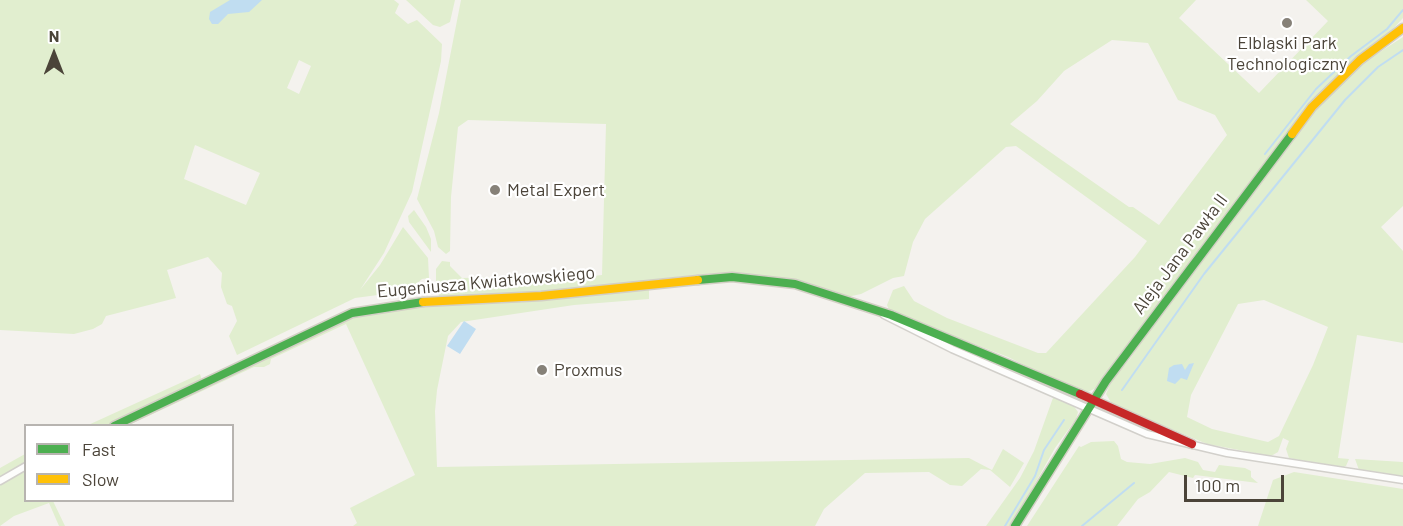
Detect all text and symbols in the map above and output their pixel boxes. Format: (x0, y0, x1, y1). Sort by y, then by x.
marker: Elbląski Park Technologiczny (1280, 16, 1294, 30)
north arrow (24, 24, 84, 84)
text: N (49, 26, 59, 45)
place label: Elbląski Park Technologiczny (1227, 32, 1347, 74)
place label: Metal Expert (507, 179, 605, 201)
marker: Metal Expert (488, 183, 502, 197)
street label: Aleja Jana Pawła II (1128, 190, 1232, 318)
street label: Eugeniusza Kwiatkowskiego (376, 262, 596, 302)
place label: Proxmus (554, 359, 622, 381)
marker: Proxmus (535, 363, 549, 377)
legend (24, 424, 234, 502)
text: Fast (82, 438, 116, 460)
scale bar (1187, 463, 1288, 501)
text: Slow (82, 468, 119, 490)
text: 100 m (1195, 474, 1240, 496)

